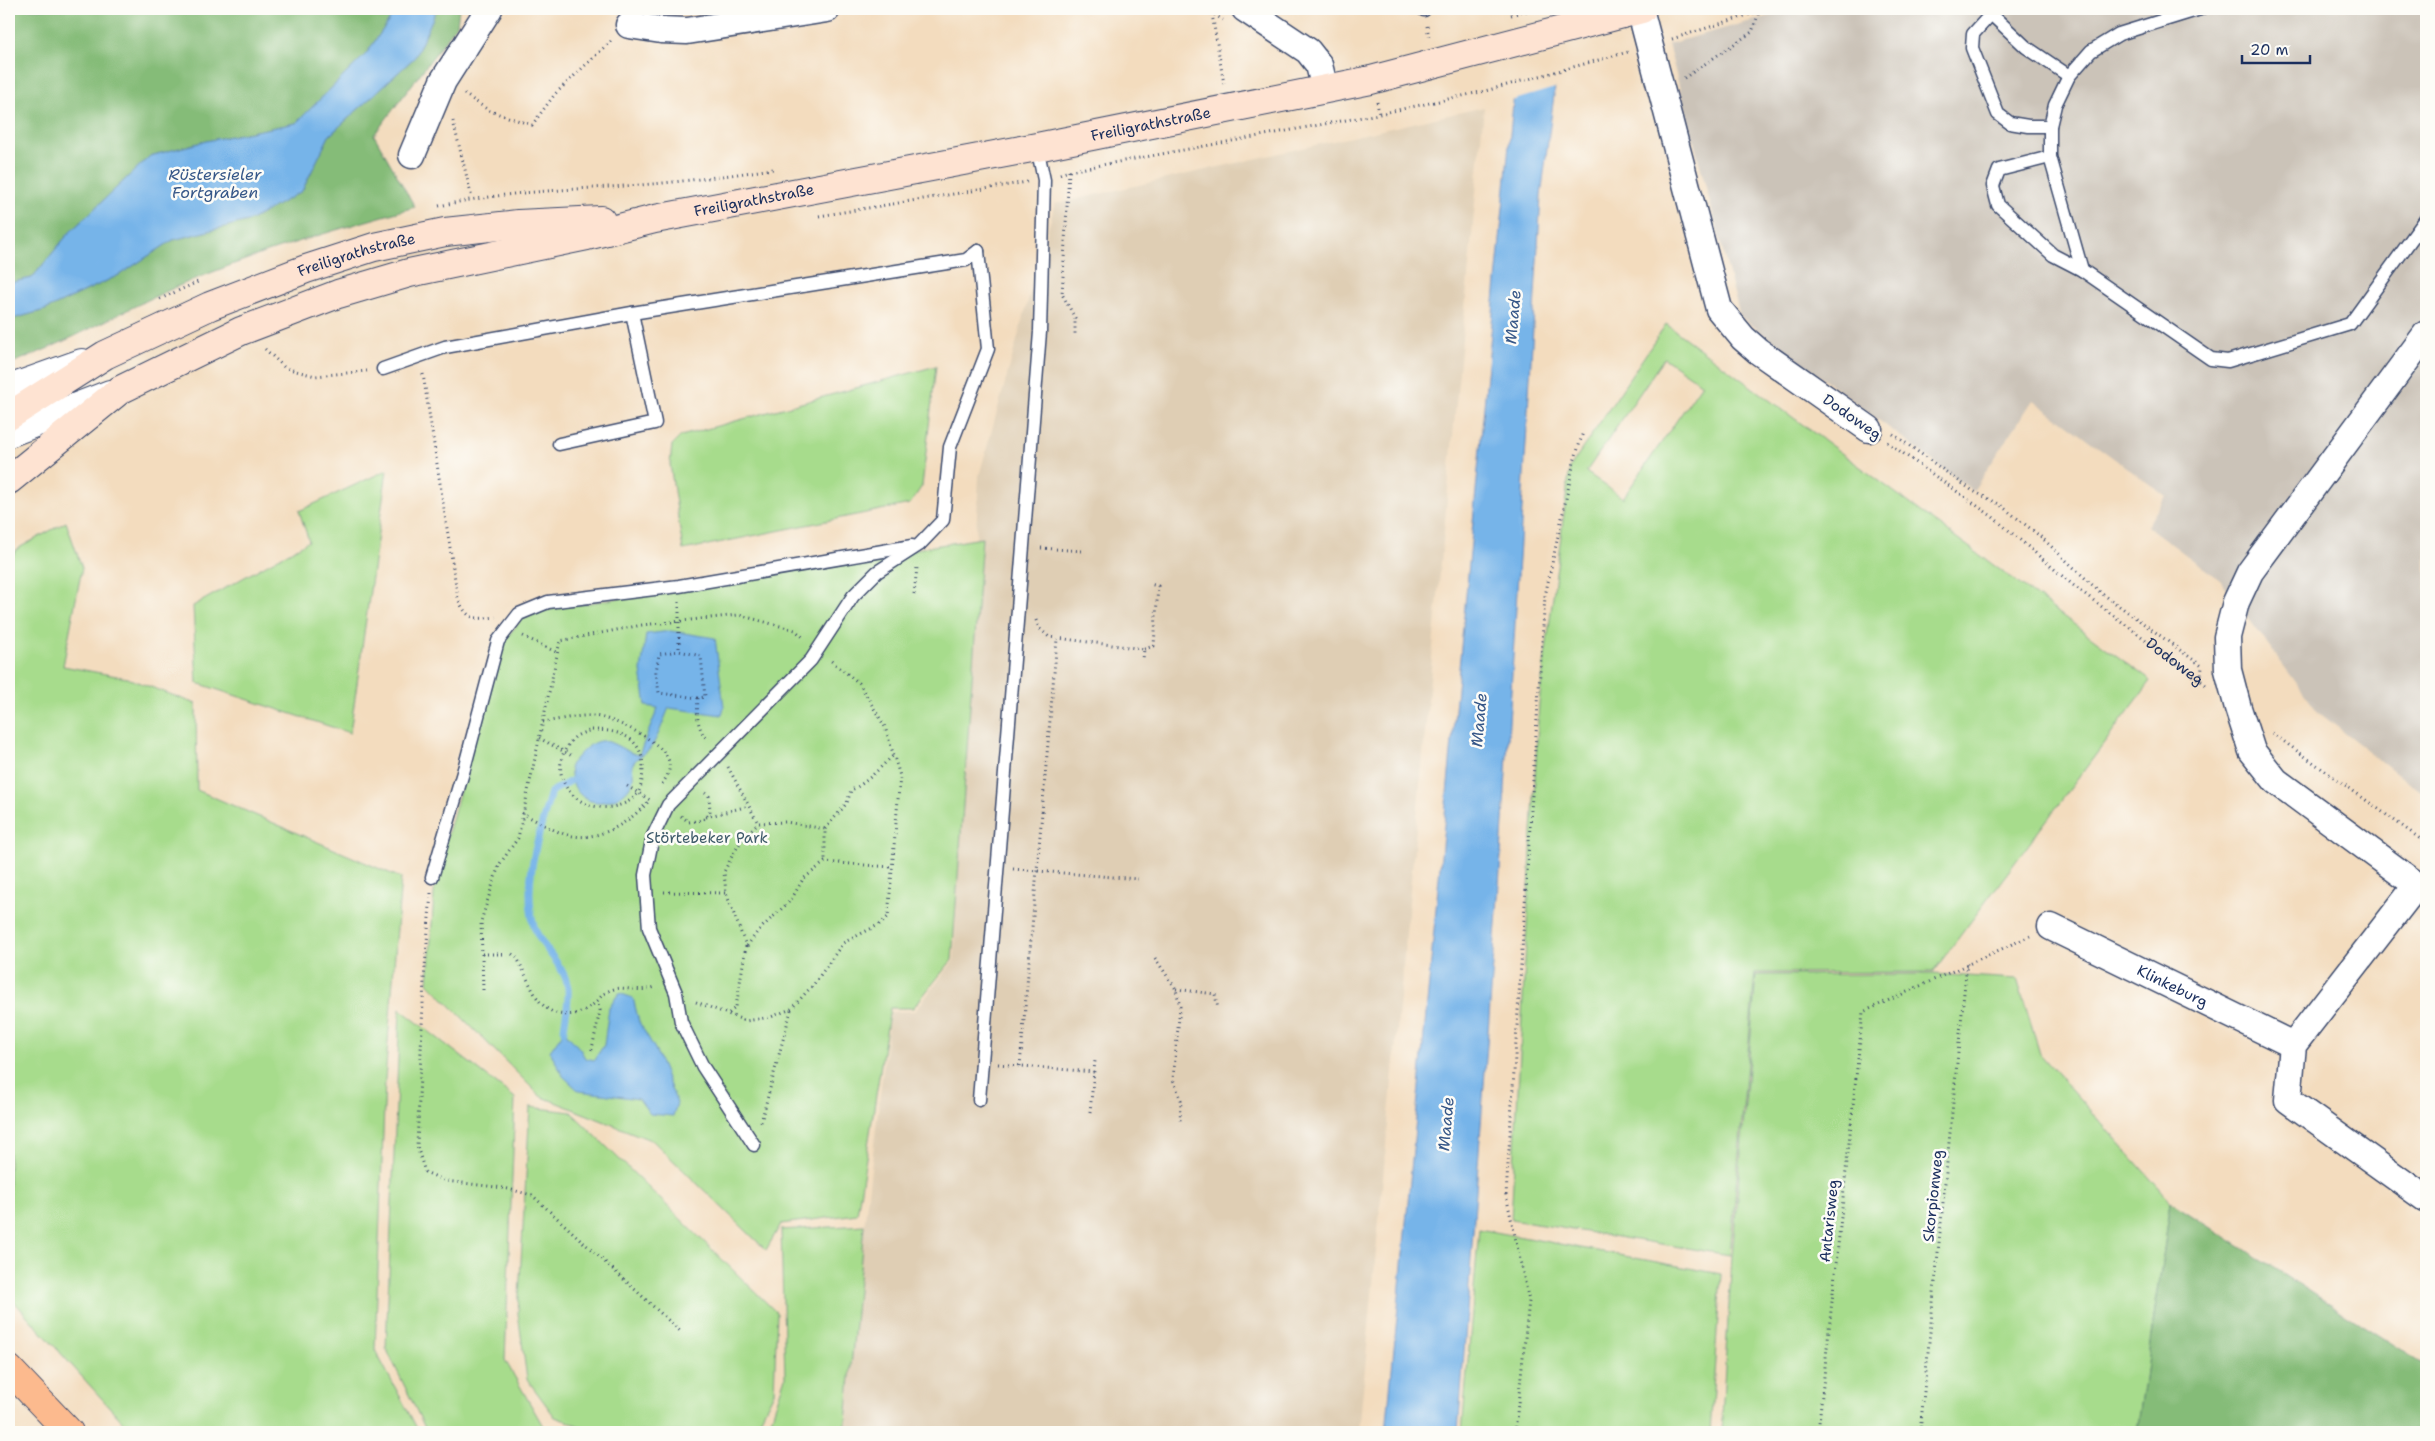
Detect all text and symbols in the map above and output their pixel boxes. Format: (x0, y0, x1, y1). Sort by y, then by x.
scale bar (2242, 32, 2310, 64)
text: 20 m (2250, 40, 2289, 60)
street label: Freiligrathstraße (1089, 102, 1212, 146)
water label: Rüstersieler Fortgraben (168, 164, 262, 203)
street label: Freiligrathstraße (692, 179, 816, 221)
street label: Freiligrathstraße (295, 229, 417, 281)
water label: Maade (1500, 289, 1526, 345)
street label: Dodoweg (1819, 389, 1885, 445)
street label: Dodoweg (2142, 633, 2208, 690)
water label: Maade (1466, 692, 1492, 748)
park label: Störtebeker Park (646, 828, 768, 848)
street label: Klinkeburg (2134, 960, 2211, 1012)
water label: Maade (1433, 1096, 1459, 1152)
street label: Skorpionweg (1918, 1149, 1948, 1243)
street label: Antarisweg (1815, 1179, 1843, 1263)

